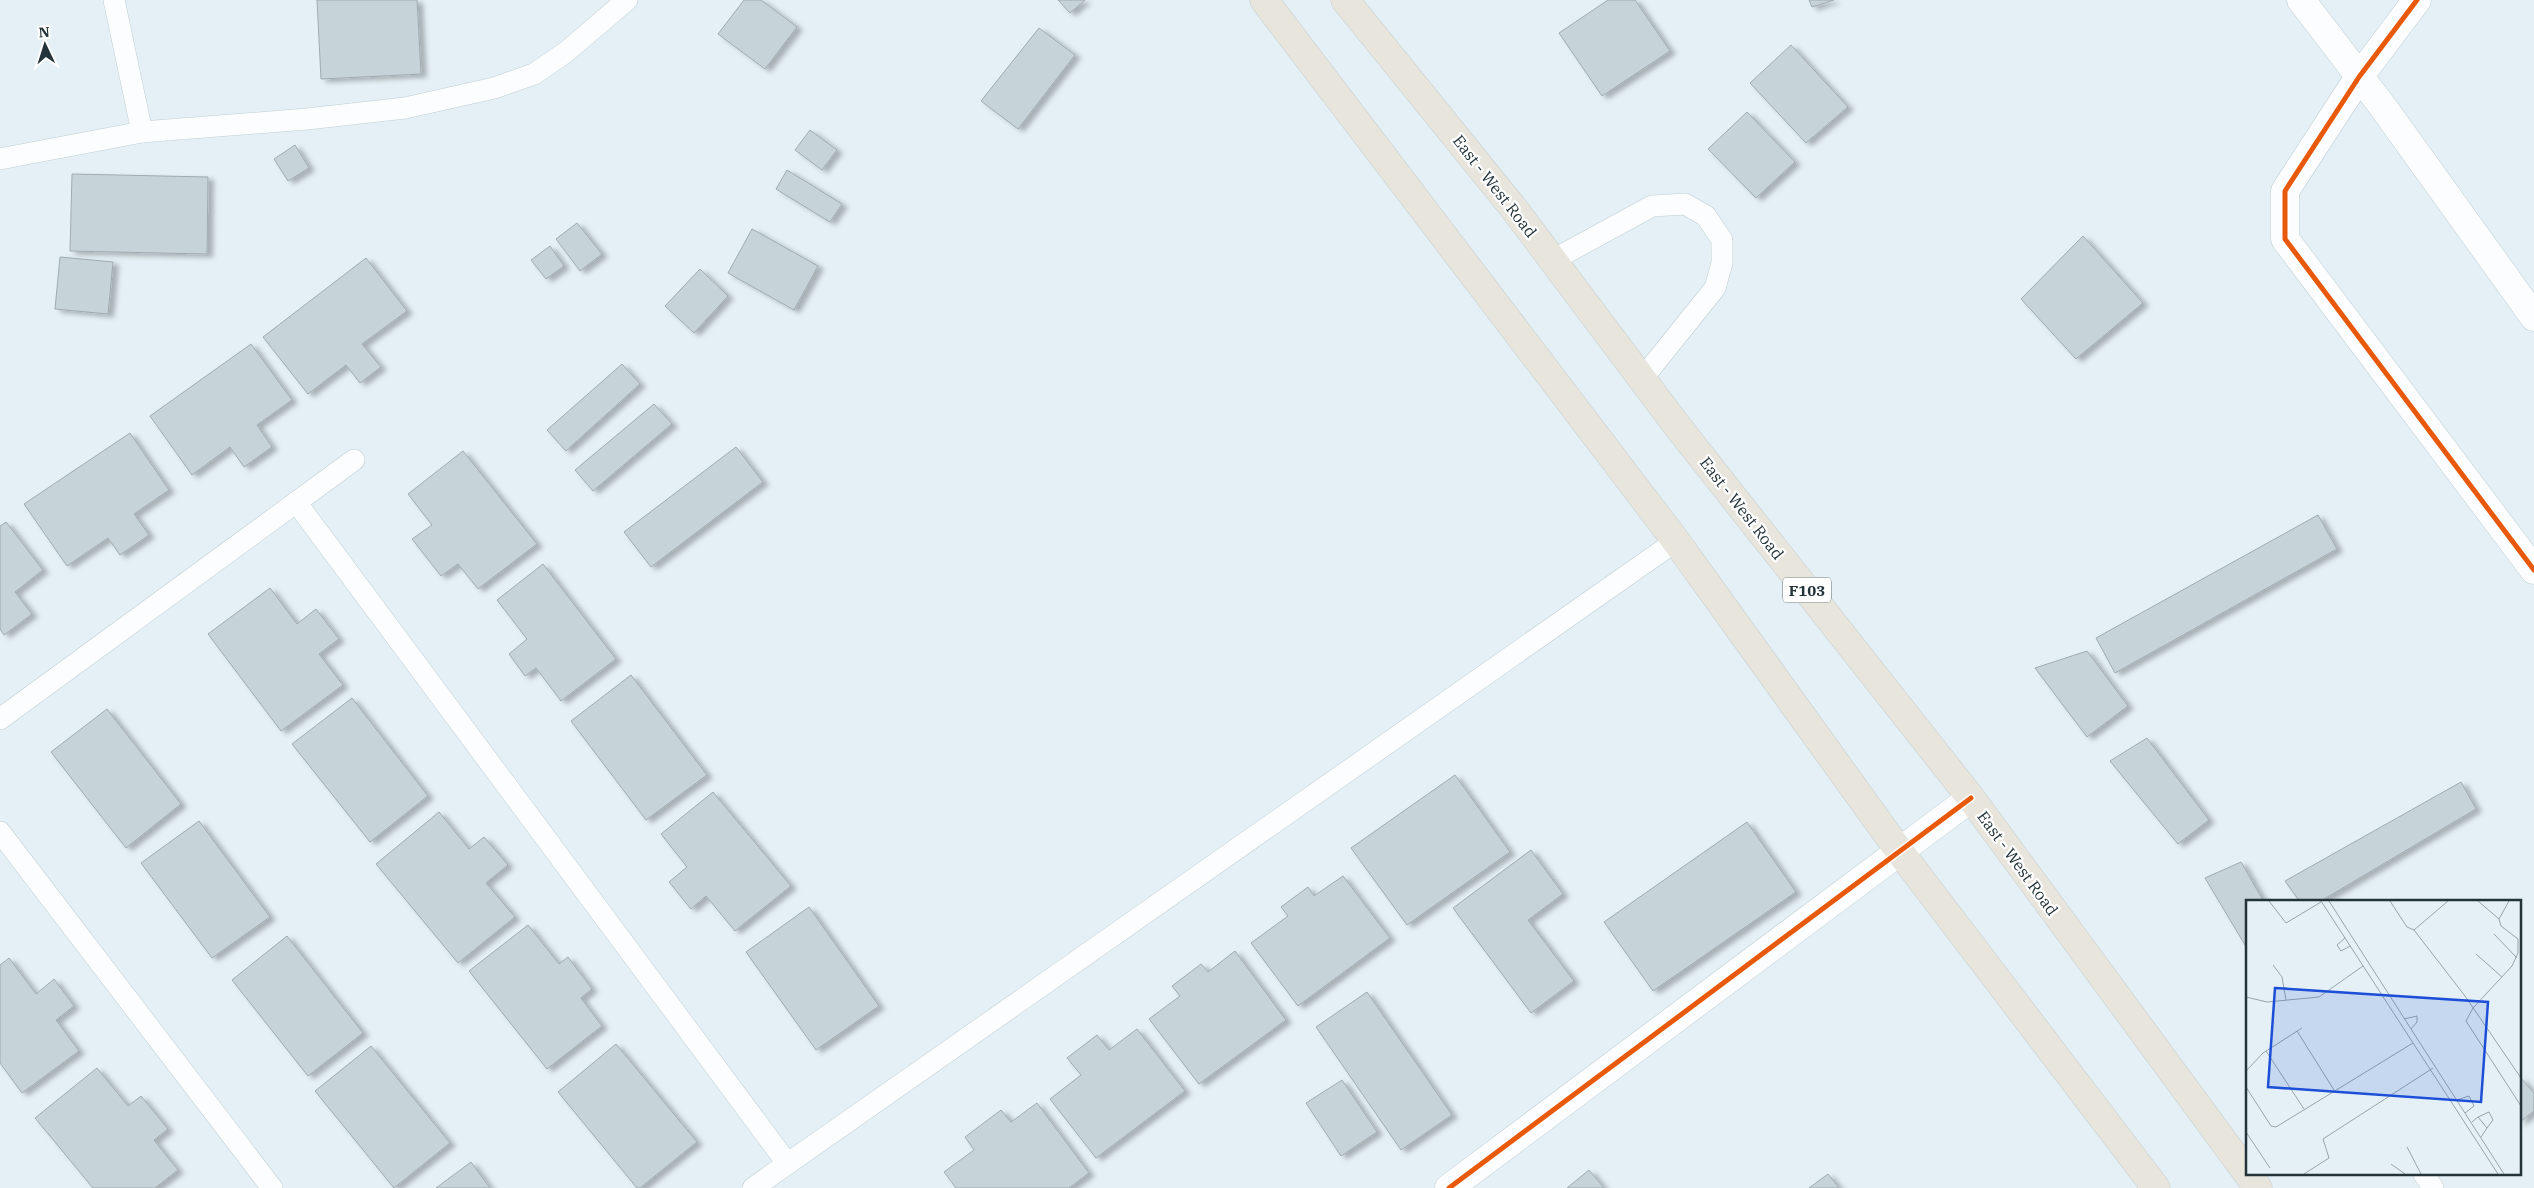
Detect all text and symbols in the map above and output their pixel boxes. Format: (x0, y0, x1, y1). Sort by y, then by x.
north arrow (20, 20, 70, 70)
text: N (38, 23, 50, 41)
street label: East - West Road (1449, 131, 1541, 241)
street label: East - West Road (1696, 453, 1788, 563)
road number: F103 (1783, 578, 1831, 602)
street label: East - West Road (1973, 807, 2063, 920)
inset map (2246, 900, 2522, 1176)

